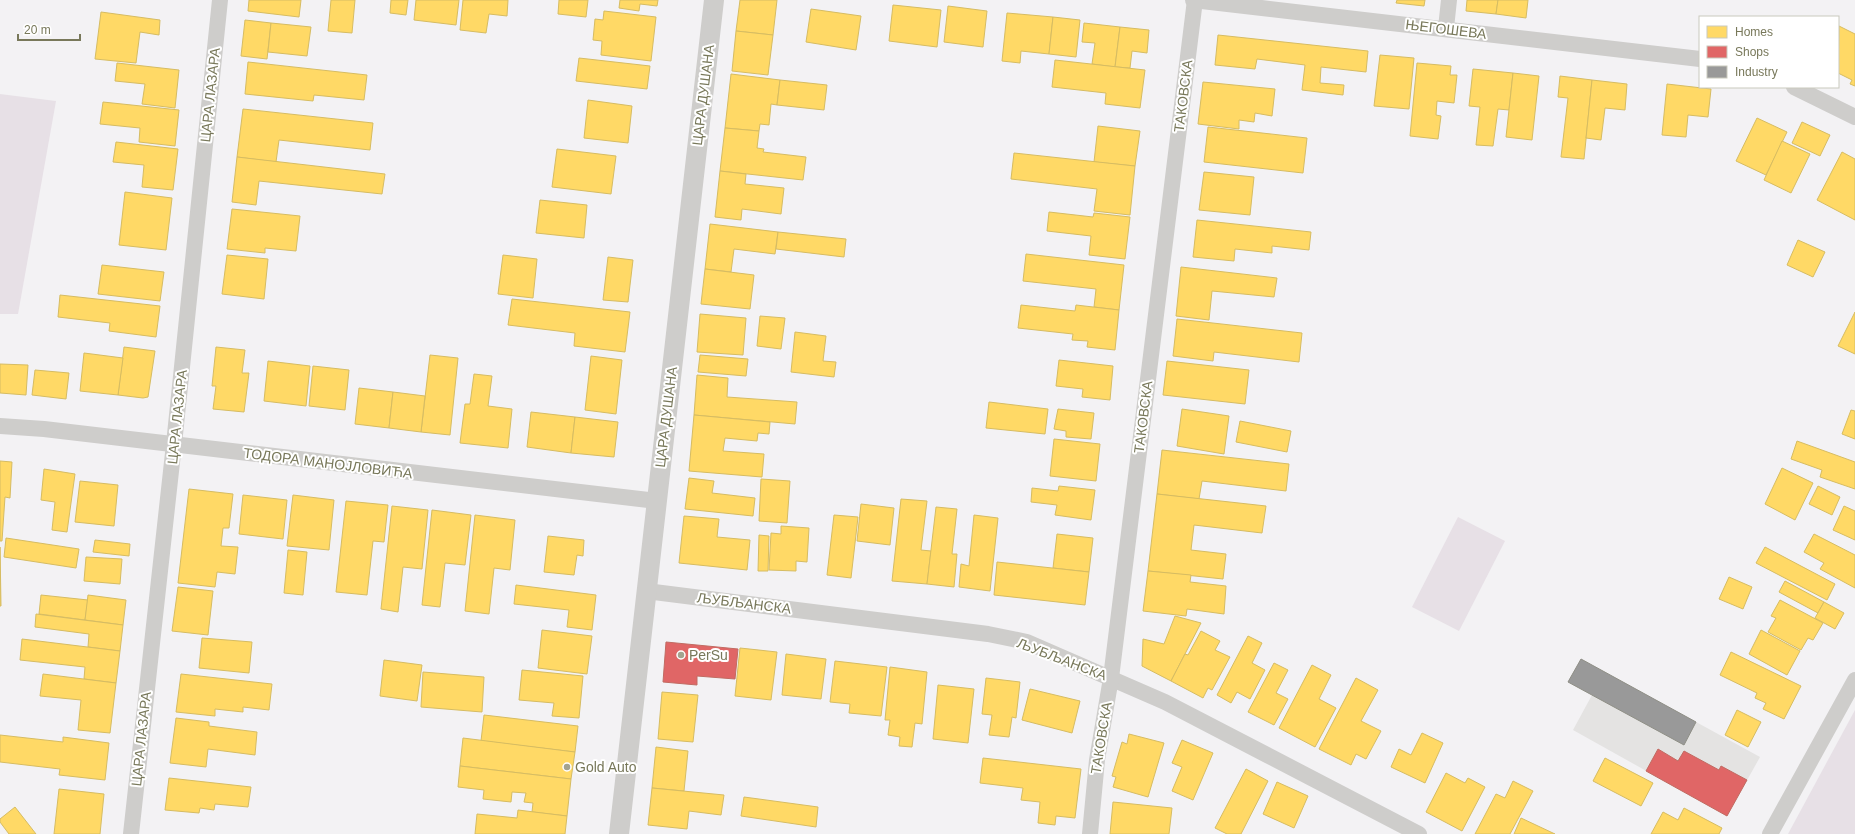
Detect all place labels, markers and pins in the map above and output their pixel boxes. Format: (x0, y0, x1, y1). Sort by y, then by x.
place label: PerSu (689, 647, 728, 663)
marker: PerSu (676, 650, 686, 660)
place label: Gold Auto (575, 759, 637, 775)
marker: Gold Auto (562, 762, 572, 772)

